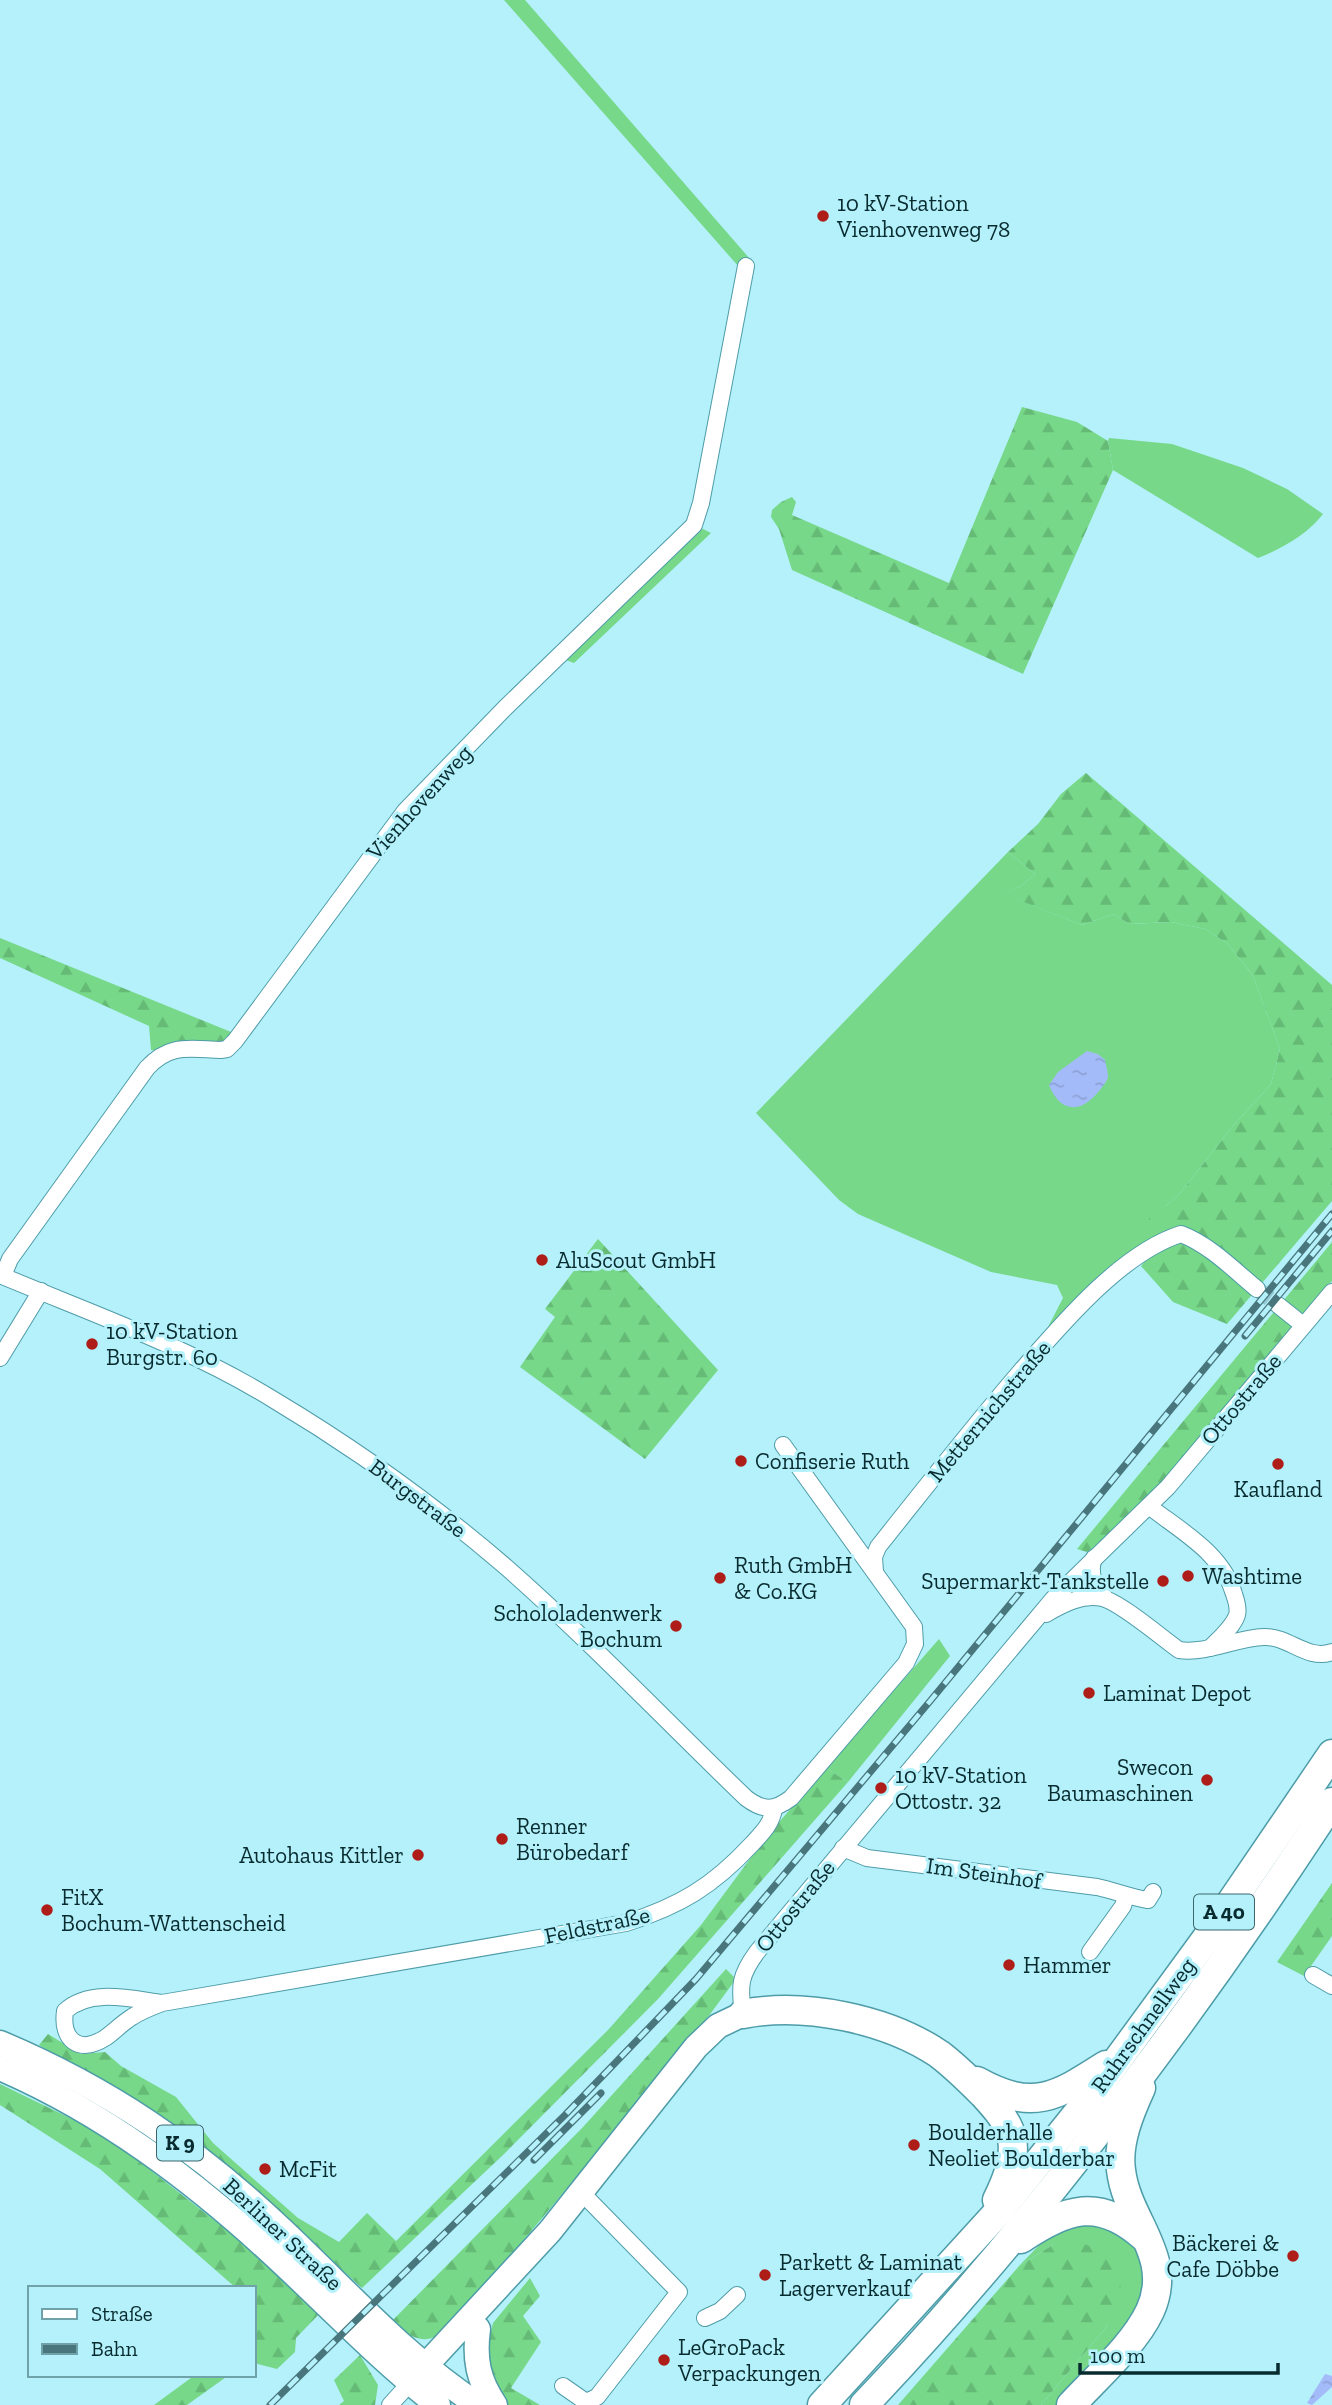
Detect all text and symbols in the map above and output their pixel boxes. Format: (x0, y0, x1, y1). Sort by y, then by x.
place label: 10 kV-Station Vienhovenweg 78 (836, 189, 1010, 243)
marker: 10 kV-Station Vienhovenweg 78 (815, 208, 831, 224)
street label: Vienhovenweg (359, 739, 478, 866)
place label: AluScout GmbH (556, 1246, 716, 1274)
marker: AluScout GmbH (534, 1252, 550, 1268)
place label: 10 kV-Station Burgstr. 60 (106, 1317, 238, 1371)
street label: Metternichstraße (922, 1334, 1056, 1488)
marker: 10 kV-Station Burgstr. 60 (84, 1336, 100, 1352)
street label: Ottostraße (1195, 1348, 1287, 1450)
place label: Confiserie Ruth (755, 1447, 910, 1475)
street label: Burgstraße (364, 1452, 472, 1544)
marker: Confiserie Ruth (733, 1453, 749, 1469)
marker: Kaufland (1270, 1456, 1286, 1472)
place label: Kaufland (1234, 1475, 1323, 1503)
place label: Ruth GmbH & Co.KG (734, 1551, 852, 1605)
place label: Washtime (1202, 1562, 1302, 1590)
place label: Supermarkt-Tankstelle (921, 1567, 1149, 1595)
marker: Washtime (1180, 1568, 1196, 1584)
marker: Ruth GmbH & Co.KG (712, 1570, 728, 1586)
marker: Supermarkt-Tankstelle (1155, 1573, 1171, 1589)
place label: Schololadenwerk Bochum (493, 1599, 662, 1653)
marker: Schololadenwerk Bochum (668, 1618, 684, 1634)
place label: Laminat Depot (1103, 1679, 1251, 1707)
marker: Laminat Depot (1081, 1685, 1097, 1701)
place label: Swecon Baumaschinen (1047, 1753, 1193, 1807)
place label: 10 kV-Station Ottostr. 32 (895, 1761, 1027, 1815)
marker: Swecon Baumaschinen (1199, 1772, 1215, 1788)
marker: 10 kV-Station Ottostr. 32 (873, 1780, 889, 1796)
place label: Renner Bürobedarf (516, 1812, 630, 1866)
marker: Renner Bürobedarf (494, 1831, 510, 1847)
place label: Autohaus Kittler (239, 1841, 404, 1869)
marker: Autohaus Kittler (410, 1847, 426, 1863)
street label: Im Steinhof (925, 1851, 1045, 1895)
street label: Ottostraße (749, 1854, 841, 1958)
place label: FitX Bochum-Wattenscheid (61, 1883, 286, 1937)
road number: A 40 (1194, 1895, 1254, 1930)
street label: Feldstraße (542, 1900, 652, 1950)
marker: FitX Bochum-Wattenscheid (39, 1902, 55, 1918)
place label: Hammer (1023, 1951, 1111, 1979)
street label: Ruhrschnellweg (1085, 1952, 1202, 2098)
marker: Hammer (1001, 1957, 1017, 1973)
place label: Boulderhalle Neoliet Boulderbar (928, 2118, 1115, 2172)
road number: K 9 (157, 2126, 203, 2160)
marker: Boulderhalle Neoliet Boulderbar (906, 2137, 922, 2153)
place label: McFit (279, 2155, 337, 2183)
marker: McFit (257, 2161, 273, 2177)
street label: Berliner Straße (218, 2172, 348, 2296)
place label: Bäckerei & Cafe Döbbe (1166, 2229, 1279, 2283)
place label: Parkett & Laminat Lagerverkauf (779, 2248, 963, 2302)
marker: Bäckerei & Cafe Döbbe (1285, 2248, 1301, 2264)
marker: Parkett & Laminat Lagerverkauf (757, 2267, 773, 2283)
legend (28, 2286, 256, 2377)
text: Straße (91, 2301, 153, 2326)
scale bar (1080, 2332, 1278, 2376)
place label: LeGroPack Verpackungen (677, 2333, 821, 2387)
text: Bahn (91, 2336, 138, 2361)
text: 100 m (1090, 2343, 1145, 2368)
marker: LeGroPack Verpackungen (656, 2352, 672, 2368)

